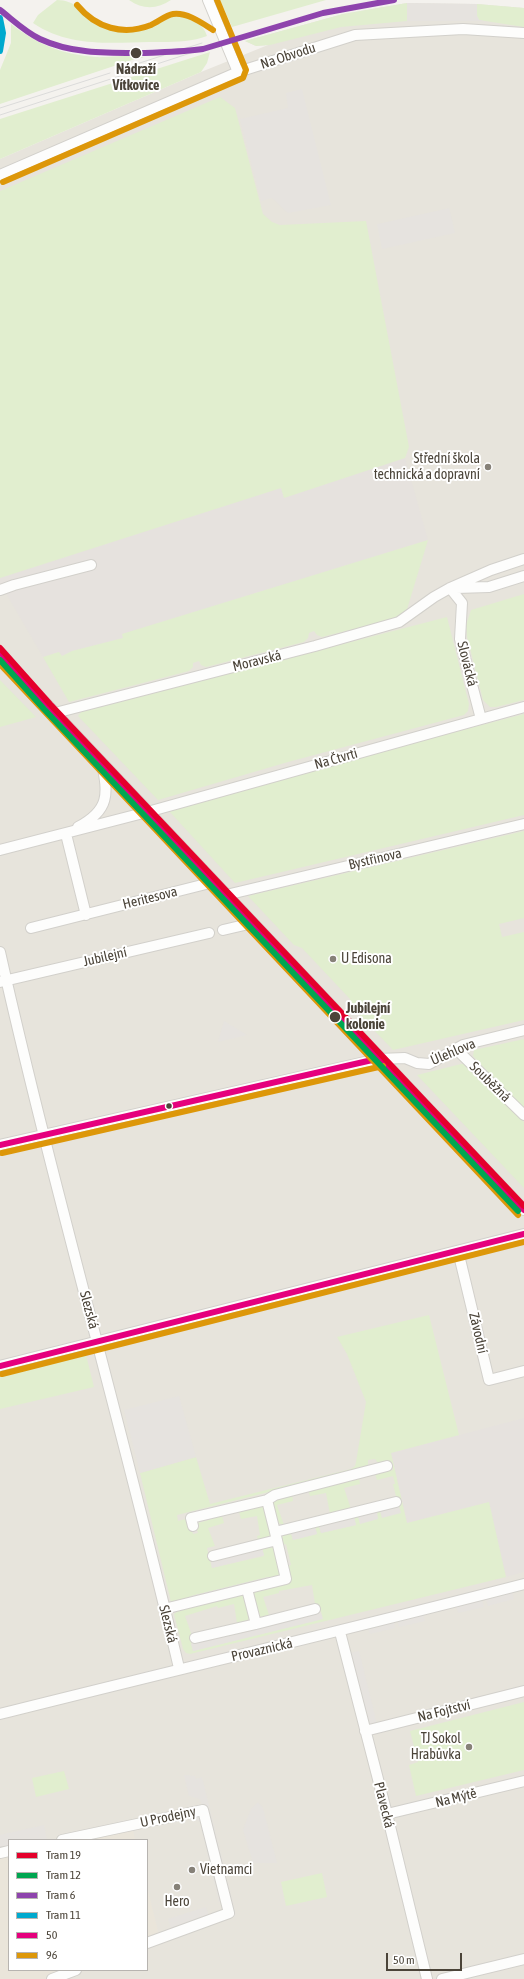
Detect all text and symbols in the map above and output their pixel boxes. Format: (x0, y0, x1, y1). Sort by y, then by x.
street label: Na Obvodu (258, 39, 318, 73)
marker: Nádraží Vítkovice (129, 46, 143, 60)
place label: Nádraží Vítkovice (113, 62, 159, 94)
place label: Střední škola technická a dopravní (374, 451, 480, 484)
marker: Střední škola technická a dopravní (483, 462, 493, 472)
street label: Slovácká (453, 640, 481, 688)
street label: Moravská (231, 647, 283, 675)
street label: Na Čtvrti (313, 745, 359, 773)
street label: Bystřinova (347, 845, 403, 873)
street label: Heritesova (121, 883, 179, 913)
street label: Jubilejní (82, 944, 128, 970)
place label: U Edisona (341, 951, 392, 967)
marker: U Edisona (328, 954, 338, 964)
place label: Jubilejní kolonie (346, 1001, 390, 1034)
marker: Jubilejní kolonie (328, 1010, 342, 1024)
street label: Úlehlova (428, 1035, 478, 1069)
street label: Souběžná (466, 1058, 514, 1106)
unlabelled marker (164, 1101, 174, 1111)
street label: Slezská (76, 1289, 102, 1331)
street label: Závodní (465, 1311, 491, 1355)
street label: Slezská (155, 1603, 181, 1645)
street label: Provaznická (230, 1635, 294, 1665)
street label: Na Fojtství (416, 1696, 472, 1726)
place label: TJ Sokol Hrabůvka (411, 1731, 461, 1764)
marker: TJ Sokol Hrabůvka (464, 1742, 474, 1752)
street label: Plavecká (370, 1780, 398, 1830)
street label: Na Mýtě (434, 1785, 478, 1811)
street label: U Prodejny (139, 1803, 197, 1831)
legend (8, 1839, 148, 1971)
text: Tram 19 (46, 1848, 81, 1862)
place label: Vietnamci (200, 1862, 252, 1878)
marker: Vietnamci (187, 1865, 197, 1875)
text: Tram 12 (46, 1868, 81, 1882)
marker: Hero (172, 1882, 182, 1892)
text: Tram 6 (46, 1888, 75, 1902)
place label: Hero (164, 1894, 190, 1910)
text: Tram 11 (46, 1908, 81, 1922)
text: 50 (46, 1928, 57, 1942)
scale bar (388, 1945, 464, 1971)
text: 96 (46, 1948, 57, 1962)
text: 50 m (393, 1953, 415, 1967)

